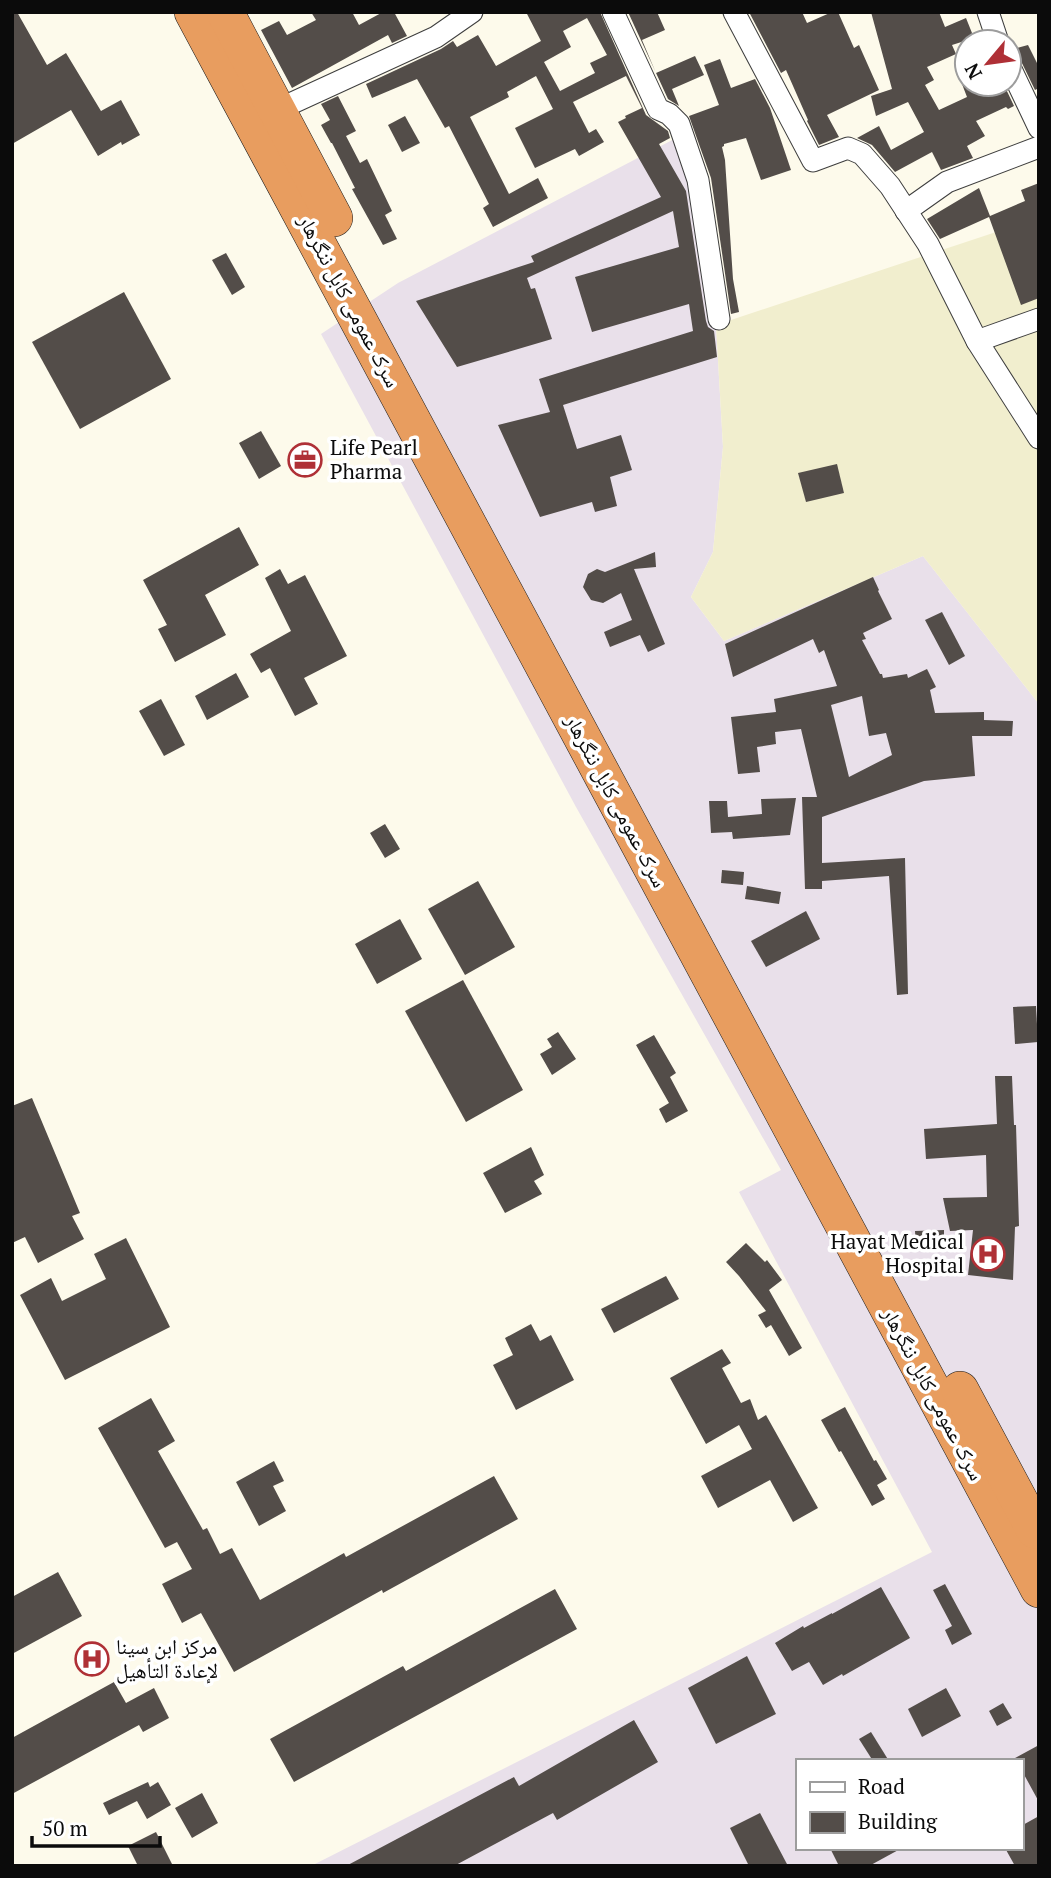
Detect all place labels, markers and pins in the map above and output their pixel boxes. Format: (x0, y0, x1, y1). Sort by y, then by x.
place label: Life Pearl Pharma (330, 433, 418, 485)
office icon: Life Pearl Pharma (286, 441, 324, 479)
place label: Hayat Medical Hospital (831, 1227, 964, 1279)
hospital icon: Hayat Medical Hospital (969, 1235, 1007, 1273)
place label: مركز ابن سينا لإعادة التأهيل (116, 1632, 218, 1684)
hospital icon: مركز ابن سينا لإعادة التأهيل (73, 1640, 111, 1678)

